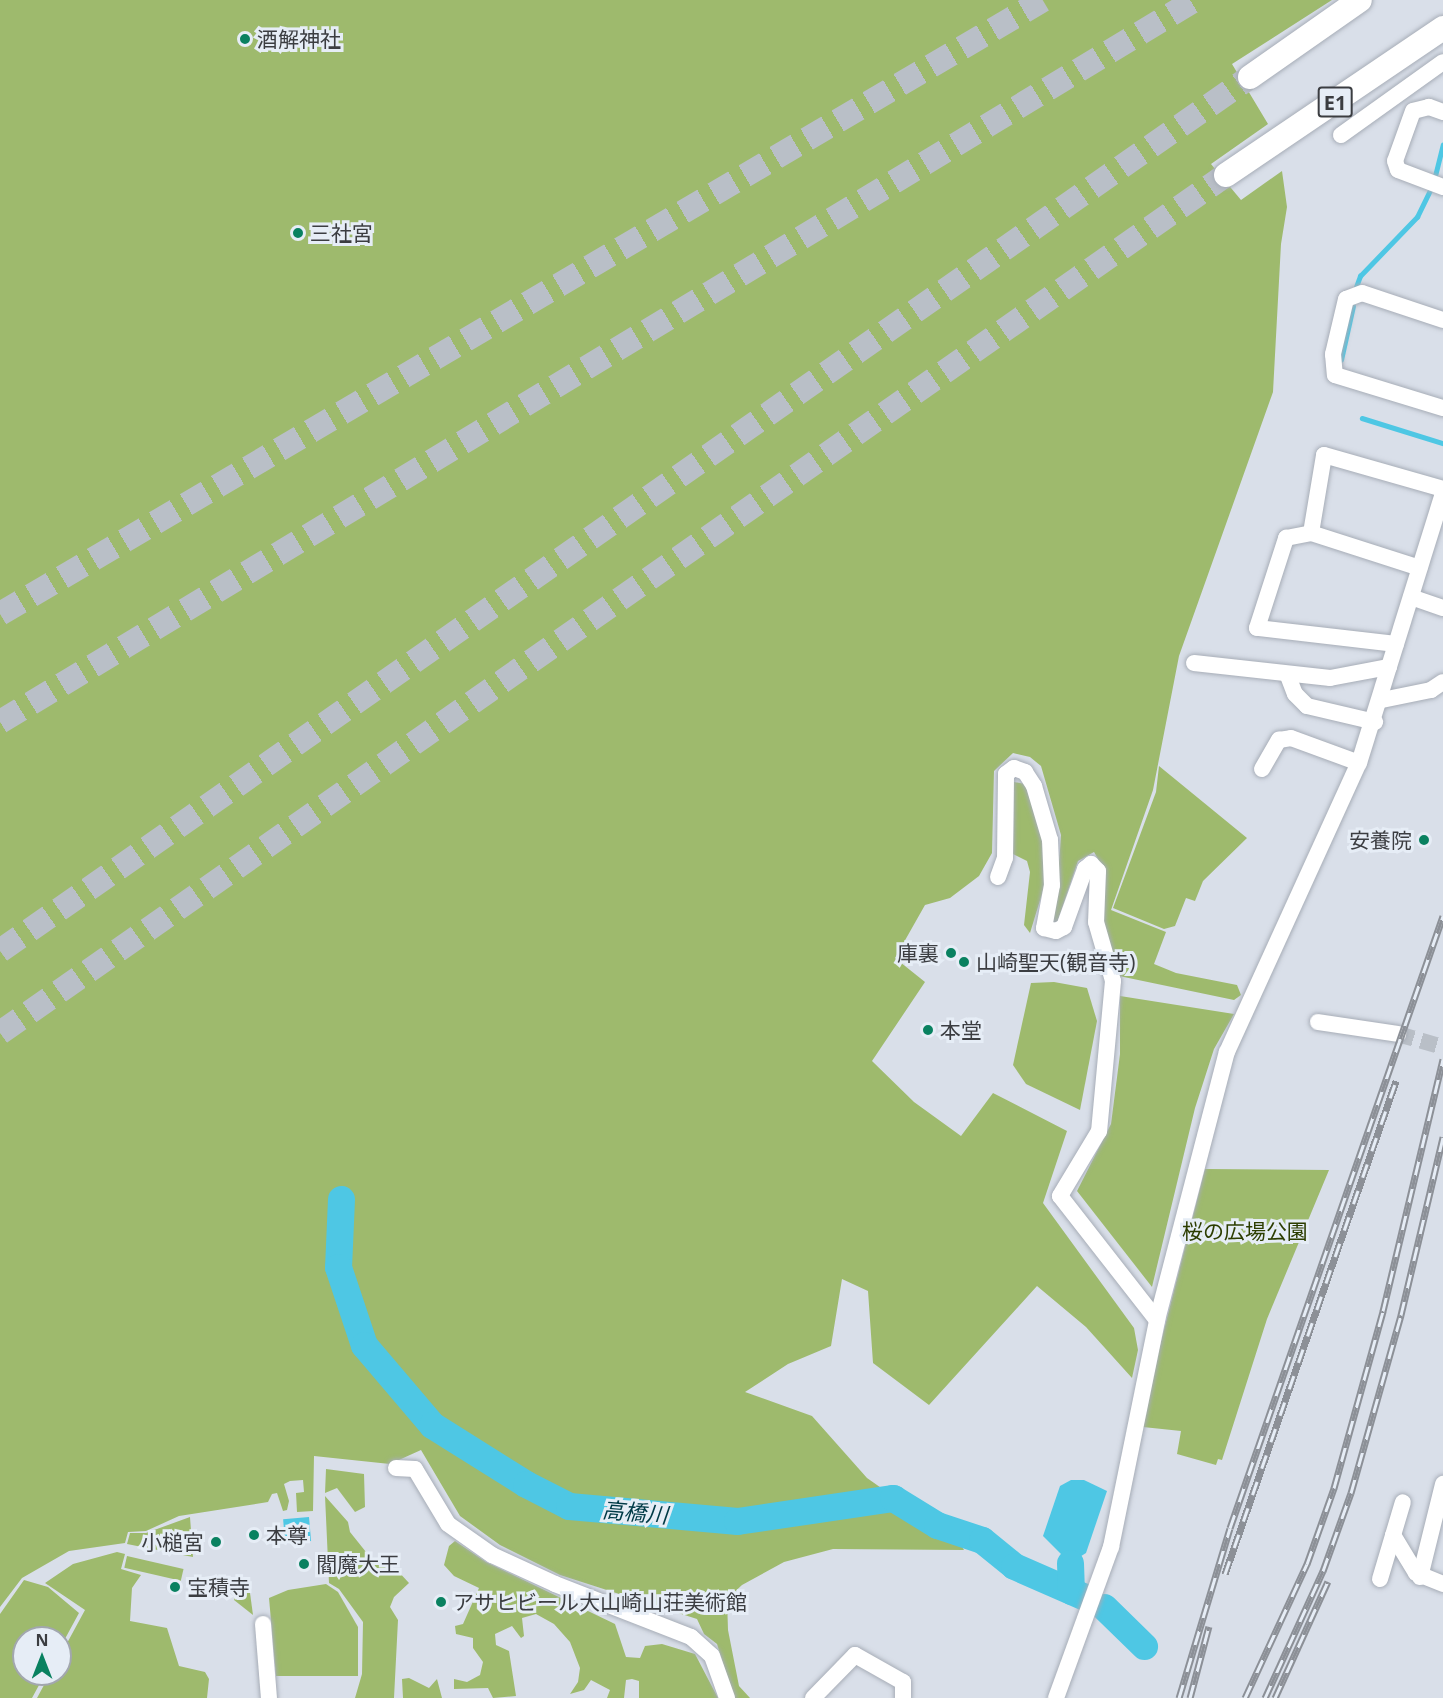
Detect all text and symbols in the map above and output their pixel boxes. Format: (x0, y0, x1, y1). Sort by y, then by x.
place label: 酒解神社 (257, 26, 341, 52)
marker: 酒解神社 (238, 32, 252, 46)
road number: E1 (1317, 85, 1353, 119)
place label: 三社宮 (310, 220, 373, 246)
marker: 三社宮 (291, 226, 305, 240)
place label: 安養院 (1349, 827, 1412, 853)
marker: 安養院 (1417, 833, 1431, 847)
place label: 庫裏 (897, 940, 939, 966)
marker: 庫裏 (944, 946, 958, 960)
place label: 山崎聖天(観音寺) (976, 949, 1135, 975)
marker: 山崎聖天(観音寺) (957, 955, 971, 969)
place label: 本堂 (940, 1017, 982, 1043)
marker: 本堂 (921, 1023, 935, 1037)
park label: 桜の広場公園 (1182, 1218, 1308, 1244)
water label: 高橋川 (601, 1496, 669, 1528)
place label: 本尊 (266, 1522, 308, 1548)
marker: 本尊 (247, 1528, 261, 1542)
place label: 小槌宮 (141, 1529, 204, 1555)
marker: 小槌宮 (209, 1535, 223, 1549)
place label: 閻魔大王 (316, 1551, 400, 1577)
marker: 閻魔大王 (297, 1557, 311, 1571)
place label: 宝積寺 (187, 1574, 250, 1600)
marker: 宝積寺 (168, 1580, 182, 1594)
place label: アサヒビール大山崎山荘美術館 (453, 1589, 747, 1615)
marker: アサヒビール大山崎山荘美術館 (434, 1595, 448, 1609)
north arrow (12, 1626, 72, 1686)
text: N (35, 1629, 49, 1651)

